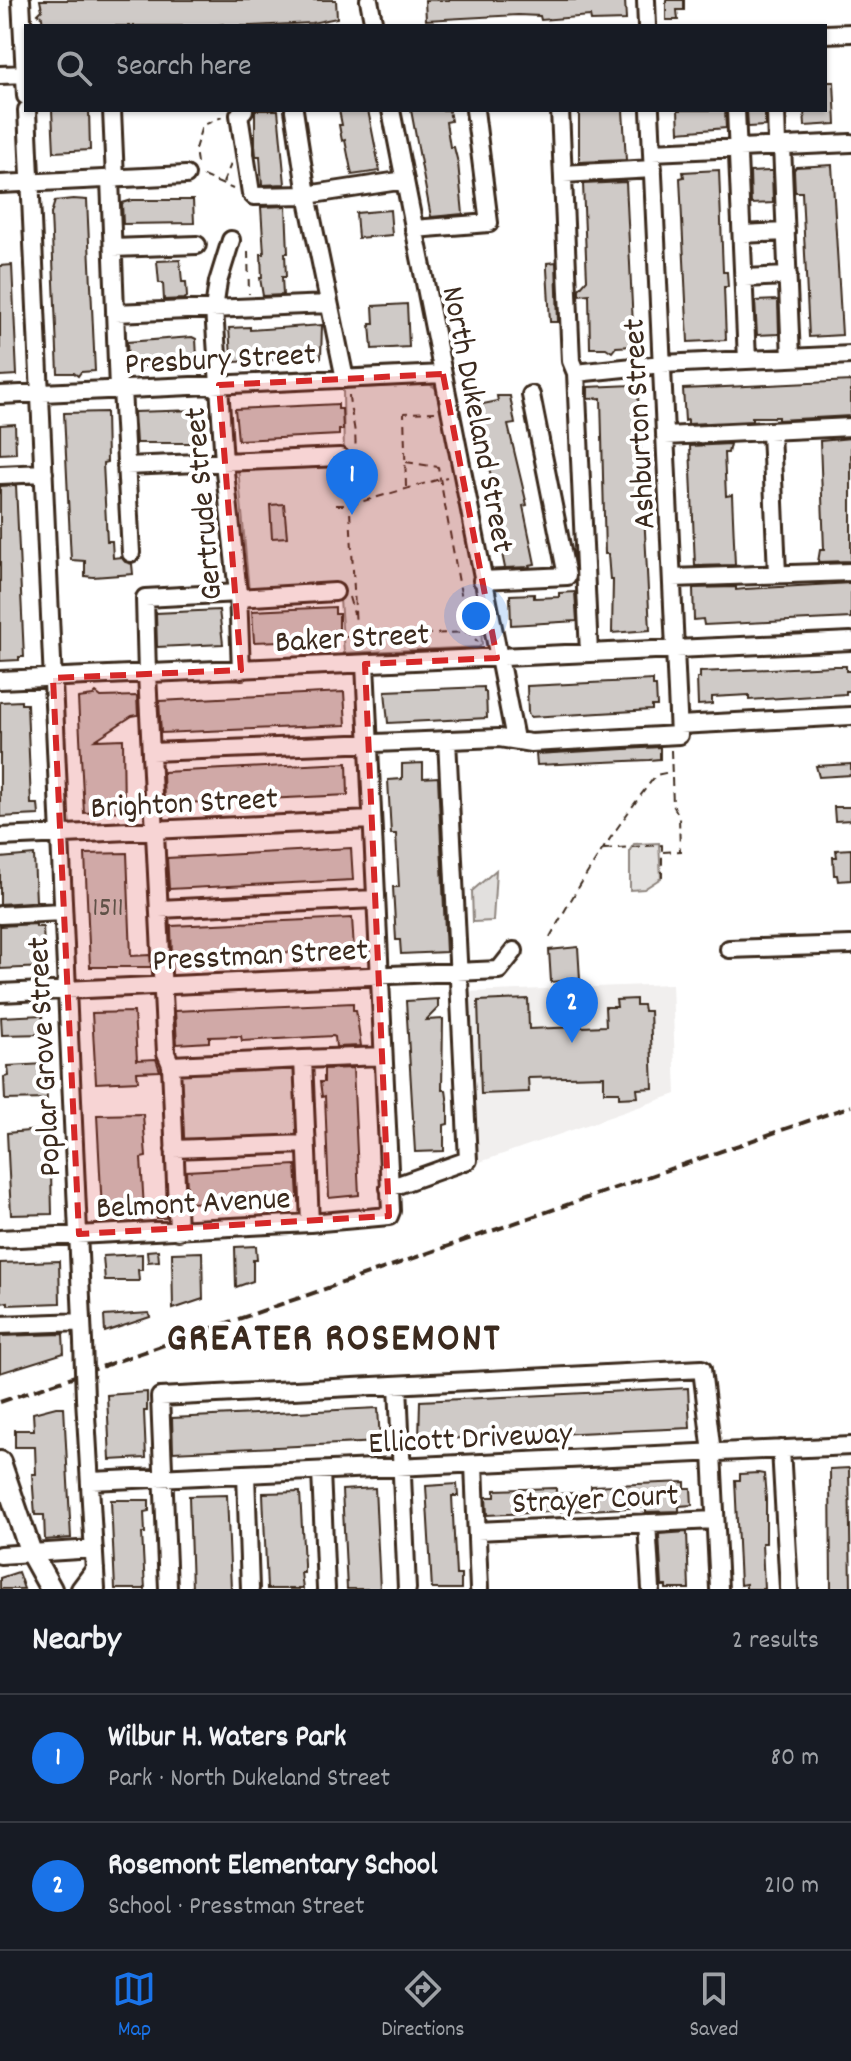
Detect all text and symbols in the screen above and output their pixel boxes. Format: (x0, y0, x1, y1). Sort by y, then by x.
search box (24, 24, 827, 112)
icon: search (52, 46, 96, 90)
text: Search here (116, 47, 252, 90)
street label: North Dukeland Street (427, 283, 524, 557)
street label: Ashburton Street (613, 317, 670, 530)
street label: Presbury Street (123, 334, 317, 390)
street label: Gertrude Street (175, 405, 237, 602)
pin: 1 (326, 449, 378, 515)
your location (456, 596, 496, 636)
street label: Baker Street (274, 614, 431, 668)
street label: Brighton Street (89, 778, 279, 834)
house number: 1511 (92, 890, 124, 930)
street label: Presstman Street (151, 929, 370, 987)
street label: Poplar Grove Street (18, 935, 76, 1178)
pin: 2 (546, 977, 598, 1043)
street label: Belmont Avenue (95, 1178, 292, 1234)
district label: GREATER ROSEMONT (167, 1313, 501, 1370)
street label: Ellicott Driveway (367, 1413, 574, 1469)
street label: Strayer Court (511, 1475, 680, 1529)
text: Nearby (32, 1617, 121, 1666)
text: 2 results (732, 1623, 819, 1660)
text: Wilbur H. Waters Park (108, 1718, 346, 1761)
text: 1 (55, 1740, 61, 1777)
text: 80 m (771, 1740, 819, 1777)
text: Park · North Dukeland Street (108, 1761, 390, 1798)
text: Rosemont Elementary School (108, 1846, 437, 1889)
text: 2 (52, 1868, 64, 1905)
text: 210 m (764, 1868, 819, 1905)
text: School · Presstman Street (108, 1889, 365, 1926)
tab: Map (112, 1967, 156, 2046)
tab: Directions (381, 1967, 465, 2046)
tab: Saved (689, 1967, 739, 2046)

